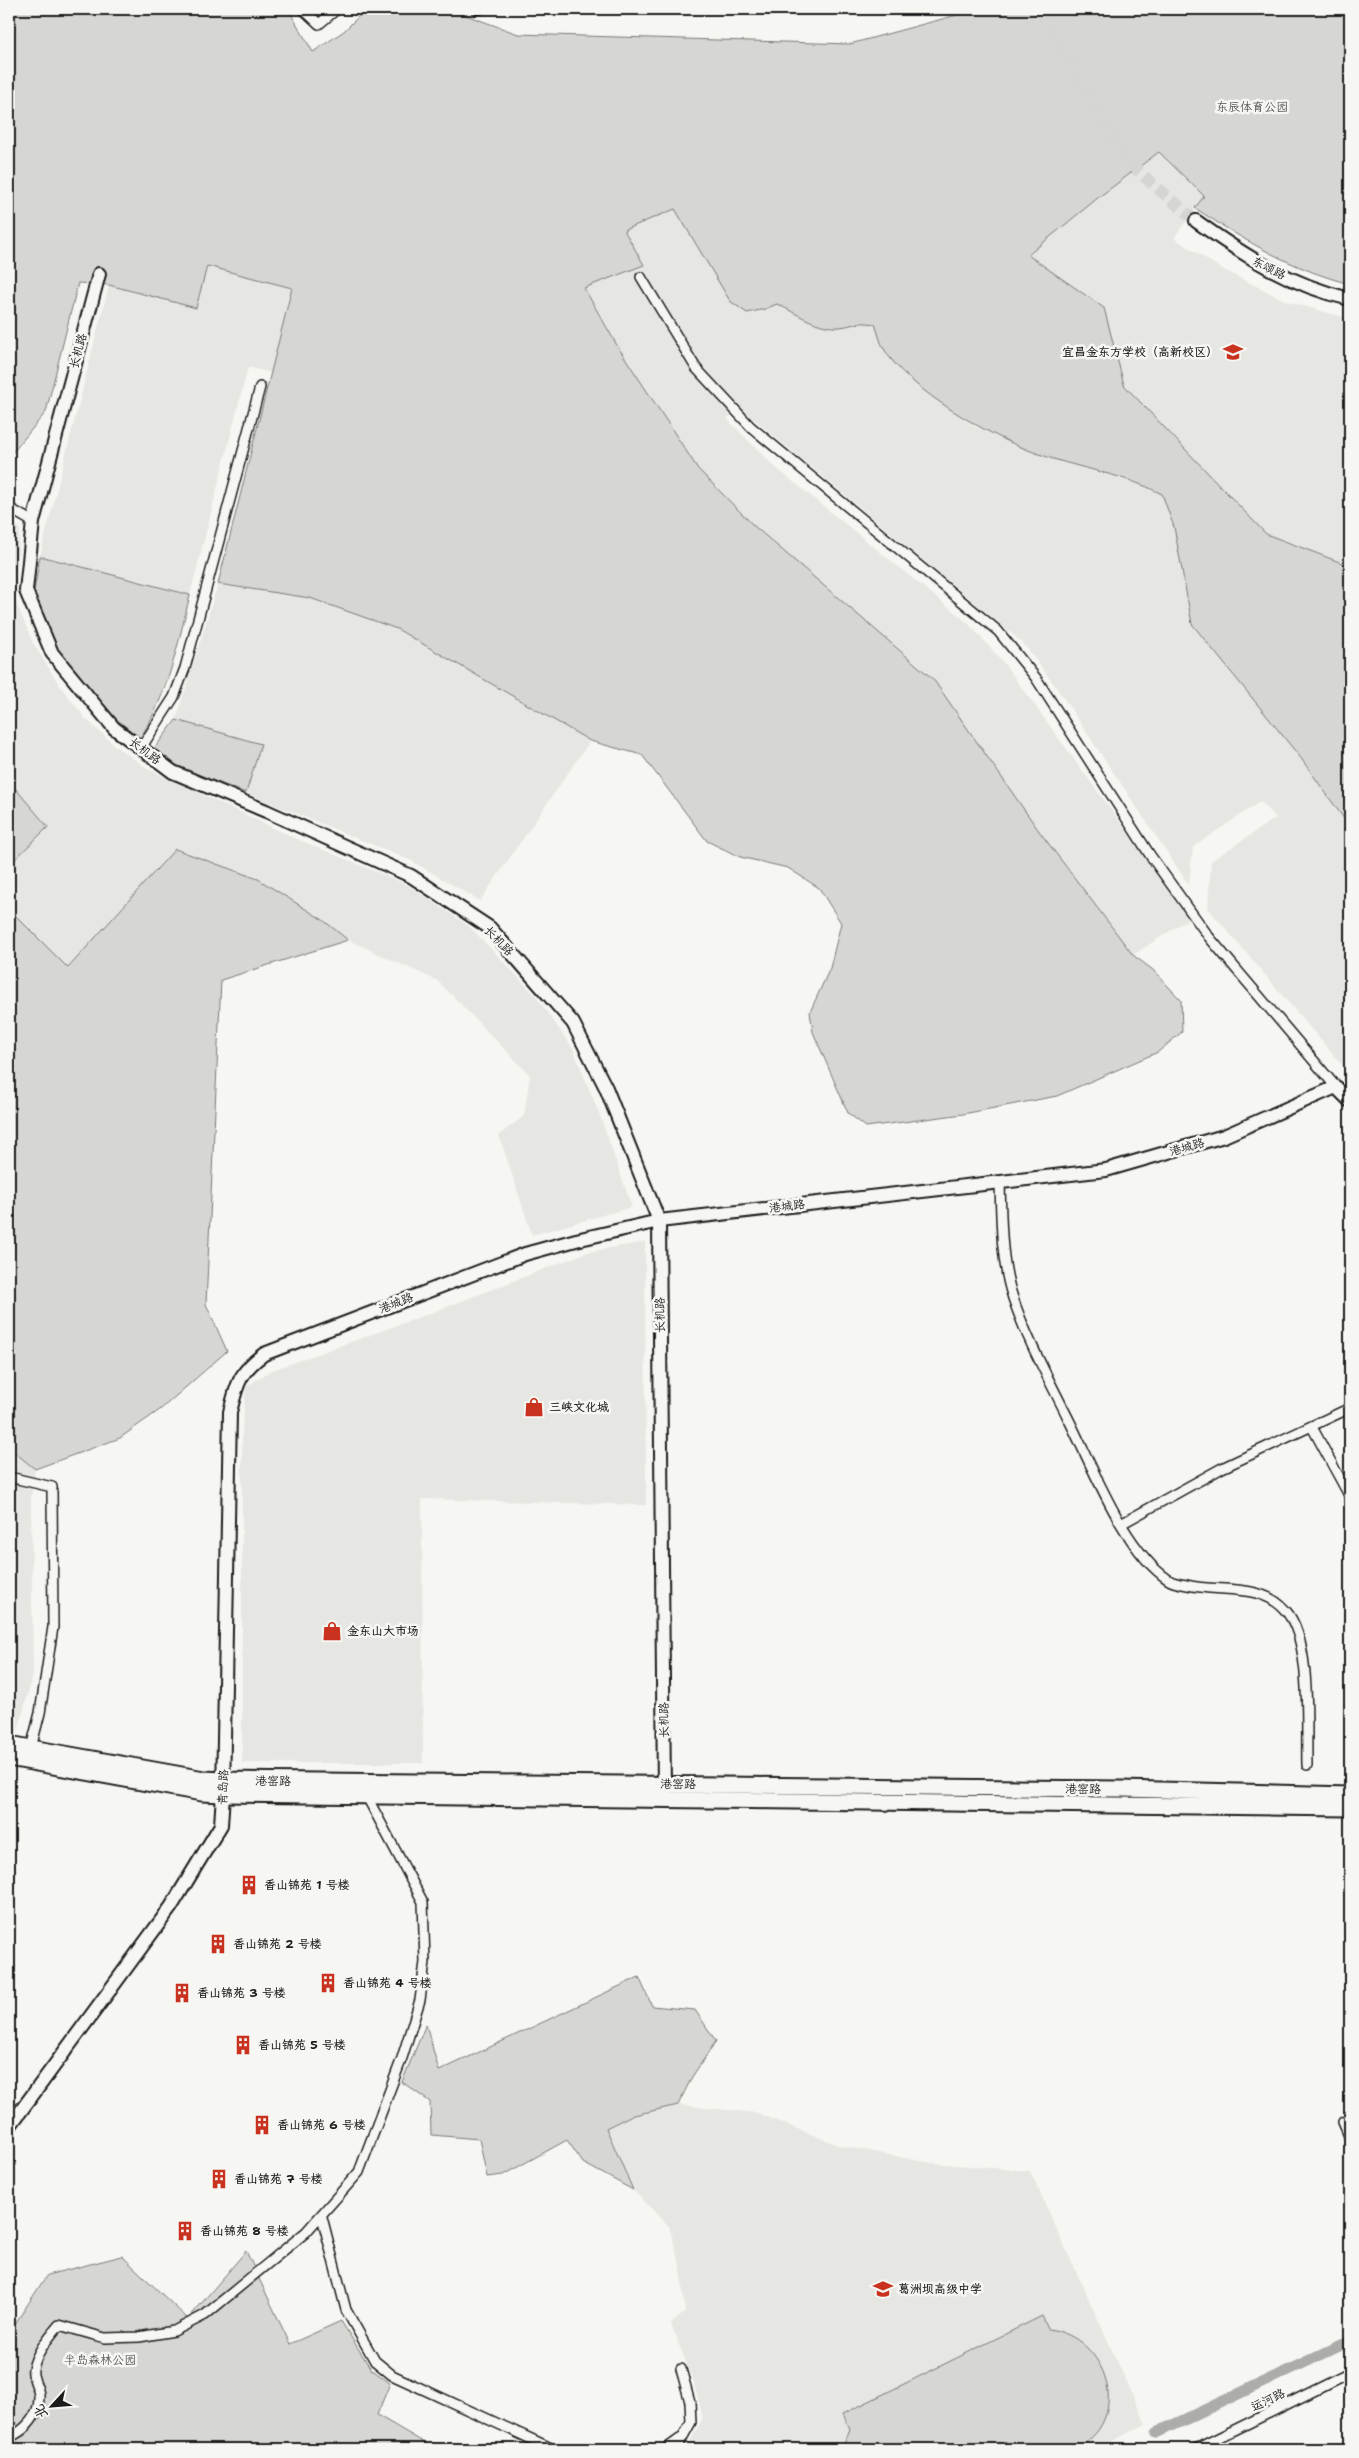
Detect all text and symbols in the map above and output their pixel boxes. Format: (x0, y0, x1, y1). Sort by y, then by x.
park label: 东辰体育公园 (1216, 99, 1288, 115)
street label: 东颂路 (1249, 253, 1289, 283)
street label: 长机路 (66, 332, 90, 370)
school or university icon: 宜昌金东方学校（高新校区） (1222, 341, 1244, 363)
place label: 宜昌金东方学校（高新校区） (1062, 344, 1218, 360)
street label: 长机路 (126, 734, 164, 768)
street label: 长机路 (481, 922, 517, 960)
street label: 港城路 (1167, 1134, 1207, 1160)
street label: 港城路 (768, 1196, 806, 1216)
street label: 港城路 (376, 1289, 416, 1317)
street label: 长机路 (652, 1297, 668, 1333)
shop icon: 三峡文化城 (523, 1396, 545, 1418)
place label: 三峡文化城 (549, 1399, 609, 1415)
shop icon: 金东山大市场 (321, 1620, 343, 1642)
place label: 金东山大市场 (347, 1623, 419, 1639)
street label: 长机路 (656, 1702, 672, 1738)
street label: 青岛路 (214, 1769, 232, 1805)
street label: 港窑路 (255, 1773, 291, 1789)
street label: 港窑路 (660, 1776, 696, 1792)
street label: 港窑路 (1065, 1781, 1101, 1797)
building icon: 香山锦苑 1 号楼 (238, 1874, 260, 1896)
place label: 香山锦苑 1 号楼 (264, 1877, 350, 1893)
building icon: 香山锦苑 2 号楼 (207, 1933, 229, 1955)
place label: 香山锦苑 2 号楼 (233, 1936, 322, 1952)
building icon: 香山锦苑 4 号楼 (317, 1972, 339, 1994)
place label: 香山锦苑 4 号楼 (343, 1975, 432, 1991)
building icon: 香山锦苑 3 号楼 (171, 1982, 193, 2004)
place label: 香山锦苑 3 号楼 (197, 1985, 286, 2001)
building icon: 香山锦苑 5 号楼 (232, 2034, 254, 2056)
place label: 香山锦苑 5 号楼 (258, 2037, 346, 2053)
building icon: 香山锦苑 6 号楼 (251, 2114, 273, 2136)
place label: 香山锦苑 6 号楼 (277, 2117, 366, 2133)
building icon: 香山锦苑 7 号楼 (208, 2168, 230, 2190)
place label: 香山锦苑 7 号楼 (234, 2171, 323, 2187)
building icon: 香山锦苑 8 号楼 (174, 2220, 196, 2242)
place label: 香山锦苑 8 号楼 (200, 2223, 289, 2239)
school or university icon: 葛洲坝高级中学 (872, 2278, 894, 2300)
place label: 葛洲坝高级中学 (898, 2281, 982, 2297)
park label: 半岛森林公园 (64, 2352, 136, 2368)
north arrow (28, 2380, 78, 2430)
street label: 运河路 (1248, 2385, 1288, 2415)
text: 北 (29, 2401, 51, 2422)

